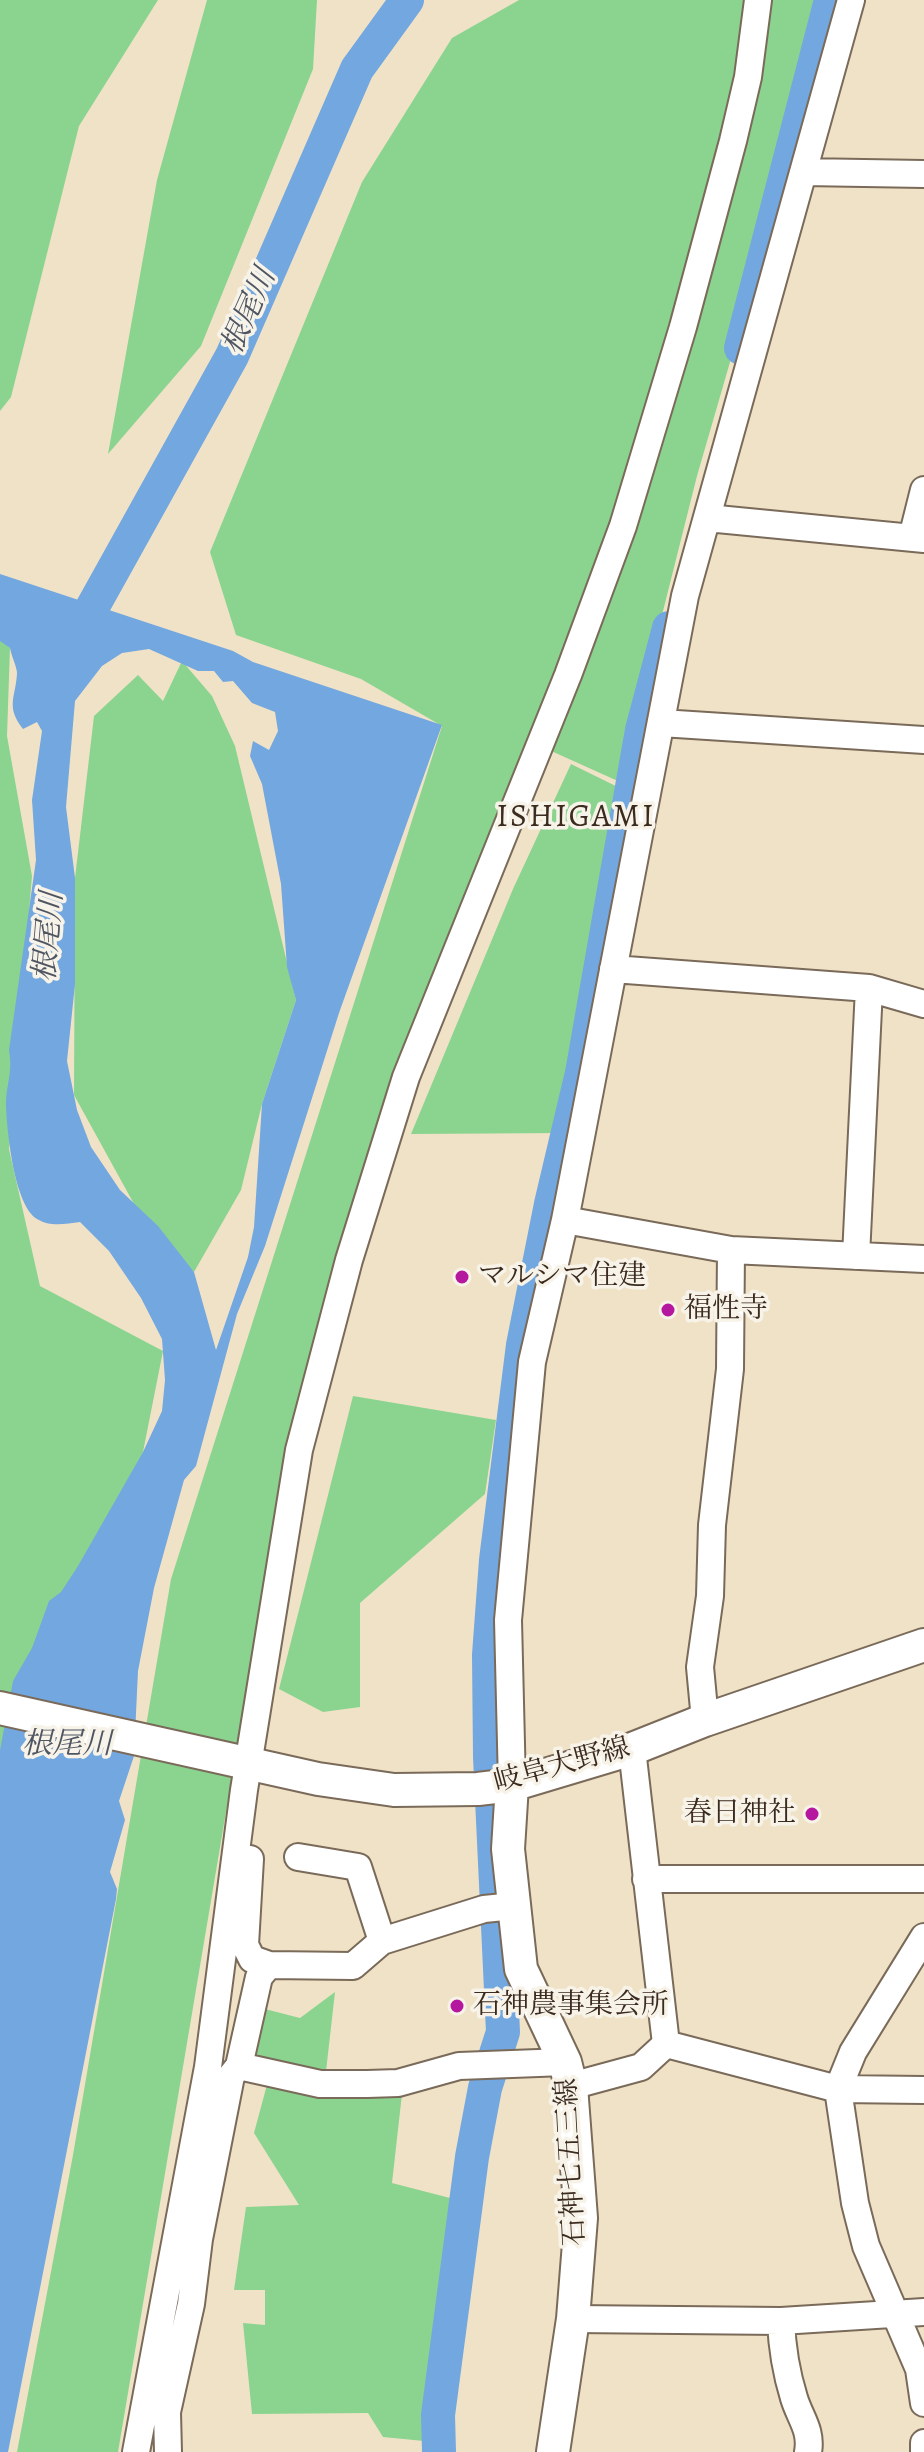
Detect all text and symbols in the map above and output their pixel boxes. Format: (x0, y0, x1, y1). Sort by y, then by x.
water label: 根尾川 (215, 264, 285, 360)
district label: ISHIGAMI (497, 799, 655, 837)
water label: 根尾川 (28, 891, 72, 983)
place label: マルシマ住建 (478, 1260, 646, 1294)
marker: マルシマ住建 (453, 1268, 471, 1286)
place label: 福性寺 (684, 1293, 768, 1327)
marker: 福性寺 (659, 1301, 677, 1319)
water label: 根尾川 (22, 1728, 112, 1764)
street label: 岐阜大野線 (490, 1732, 634, 1800)
place label: 春日神社 (684, 1797, 796, 1831)
marker: 春日神社 (803, 1805, 821, 1823)
place label: 石神農事集会所 (473, 1989, 669, 2023)
marker: 石神農事集会所 (448, 1997, 466, 2015)
street label: 石神七五三線 (551, 2077, 593, 2247)

